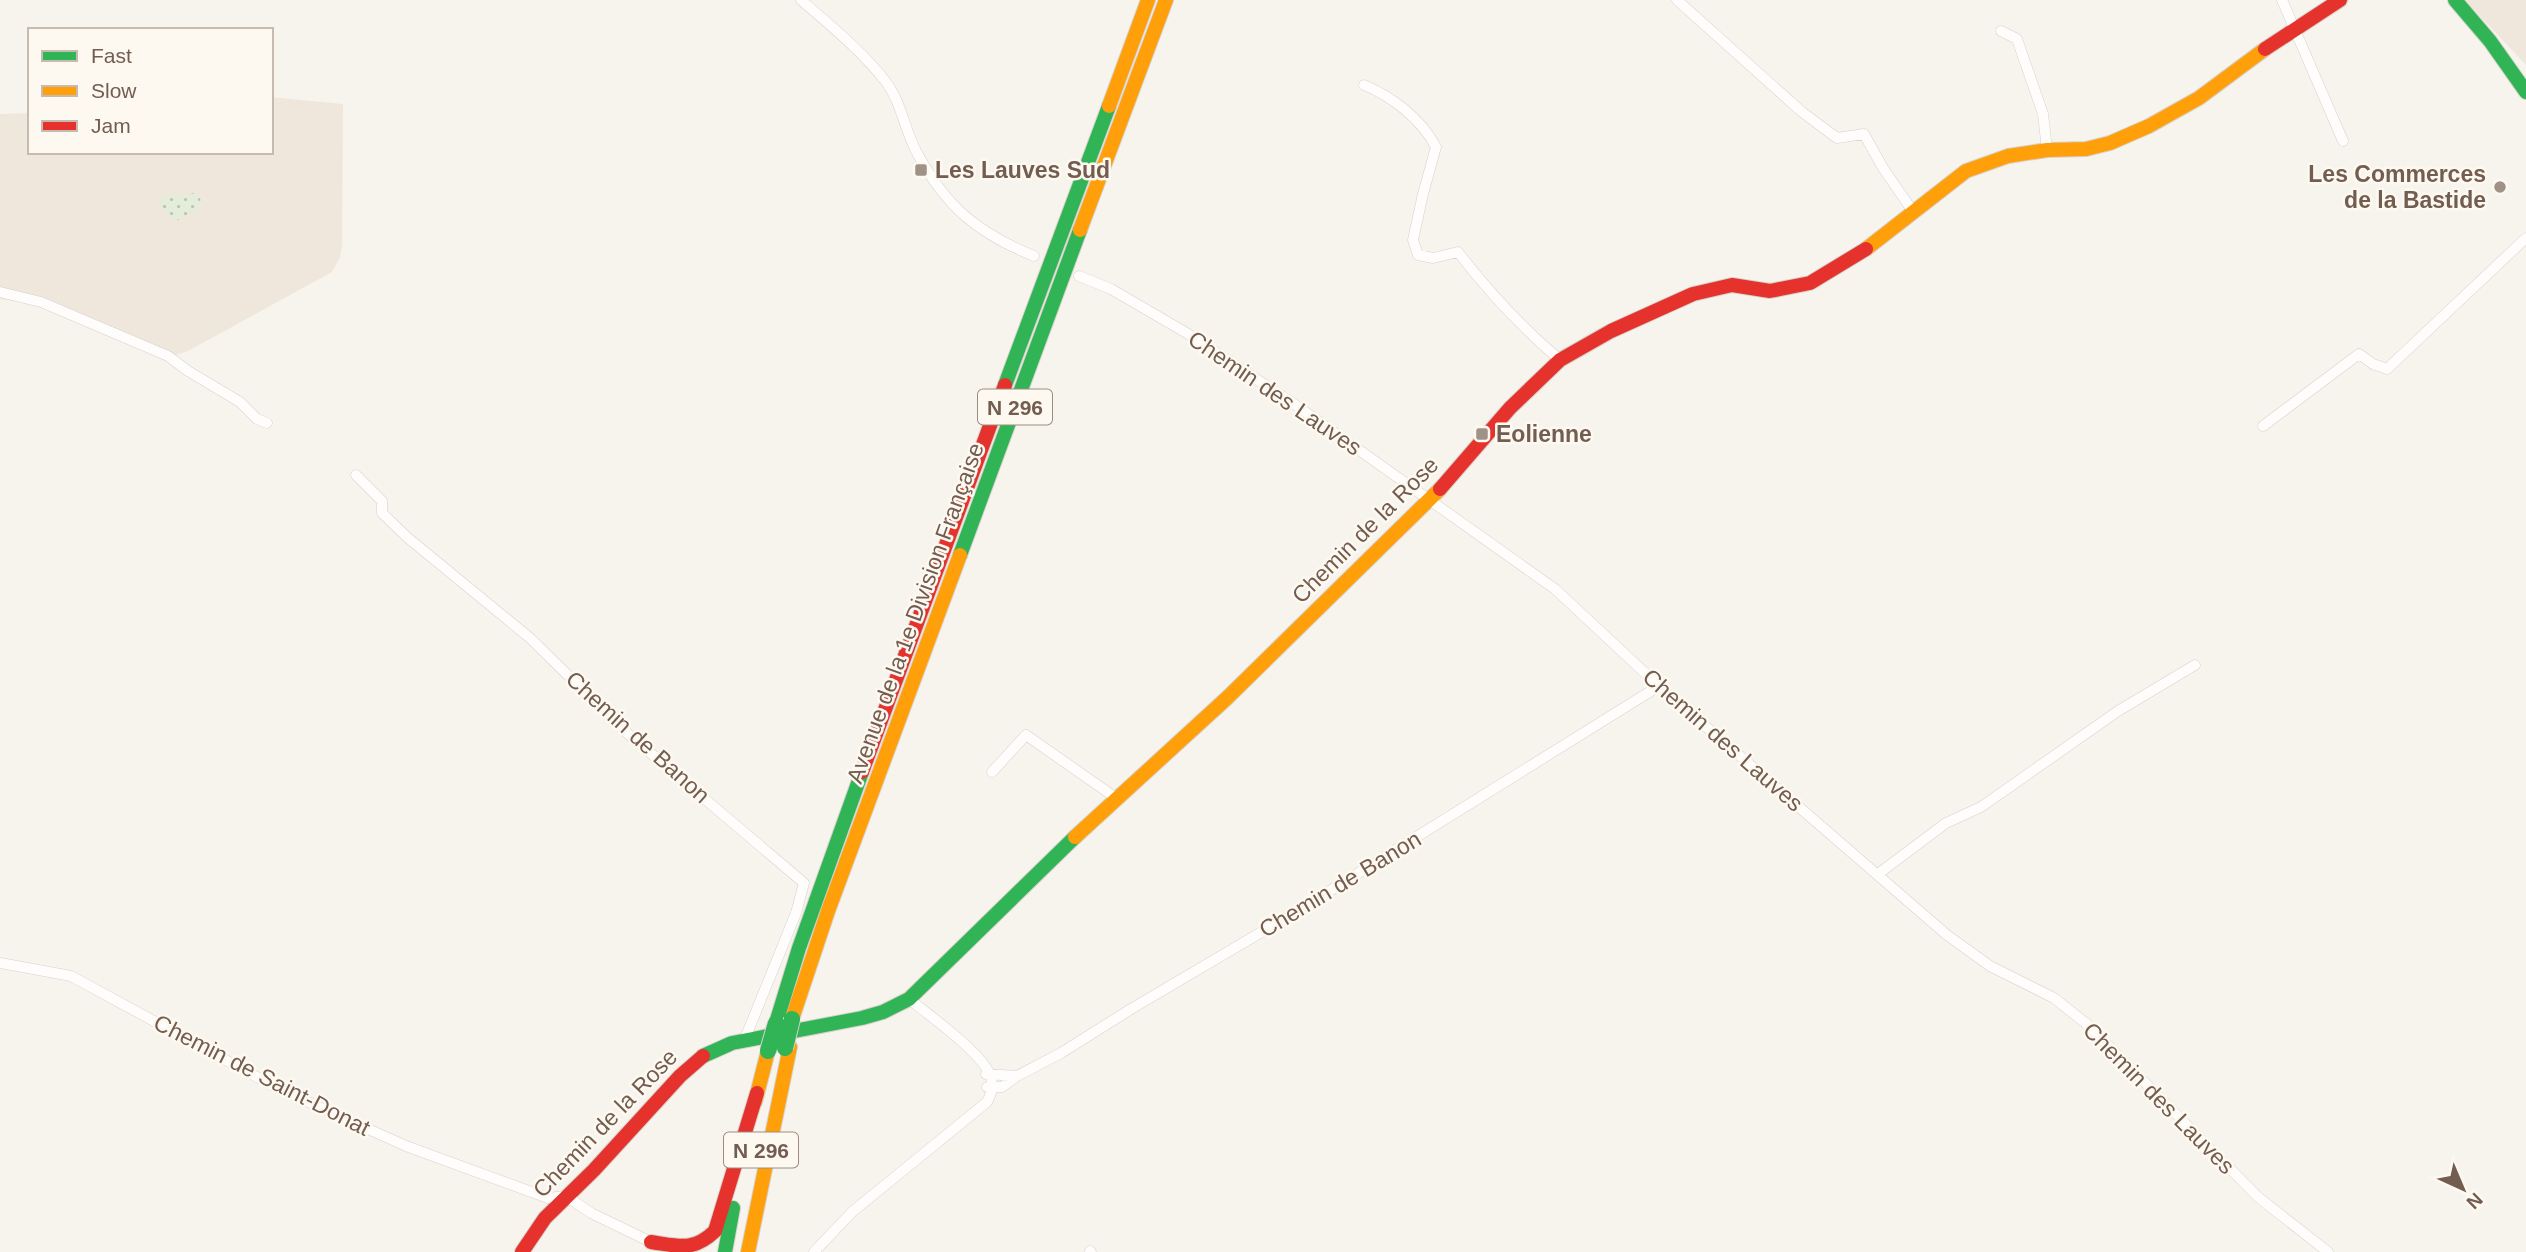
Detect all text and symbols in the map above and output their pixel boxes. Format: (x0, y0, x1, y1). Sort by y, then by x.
legend (28, 28, 273, 154)
text: Fast (91, 44, 132, 67)
text: Slow (91, 79, 137, 102)
text: Jam (91, 114, 131, 137)
place label: Les Lauves Sud (935, 157, 1110, 183)
place label: Les Commerces de la Bastide (2308, 161, 2486, 213)
marker: Les Lauves Sud (913, 162, 929, 178)
marker: Les Commerces de la Bastide (2492, 179, 2508, 195)
street label: Chemin des Lauves (1183, 325, 1367, 461)
road number: N 296 (978, 390, 1052, 424)
place label: Eolienne (1496, 421, 1592, 447)
marker: Eolienne (1474, 426, 1490, 442)
street label: Avenue de la 1e Division Française (841, 439, 989, 787)
street label: Chemin de la Rose (1287, 452, 1443, 608)
street label: Chemin des Lauves (1638, 664, 1808, 816)
street label: Chemin de Banon (561, 666, 715, 808)
street label: Chemin de Banon (1254, 825, 1426, 943)
street label: Chemin de Saint-Donat (150, 1009, 375, 1141)
street label: Chemin des Lauves (2078, 1017, 2240, 1179)
street label: Chemin de la Rose (528, 1044, 682, 1202)
road number: N 296 (724, 1132, 798, 1168)
north arrow (2428, 1154, 2498, 1224)
text: N (2462, 1189, 2487, 1213)

